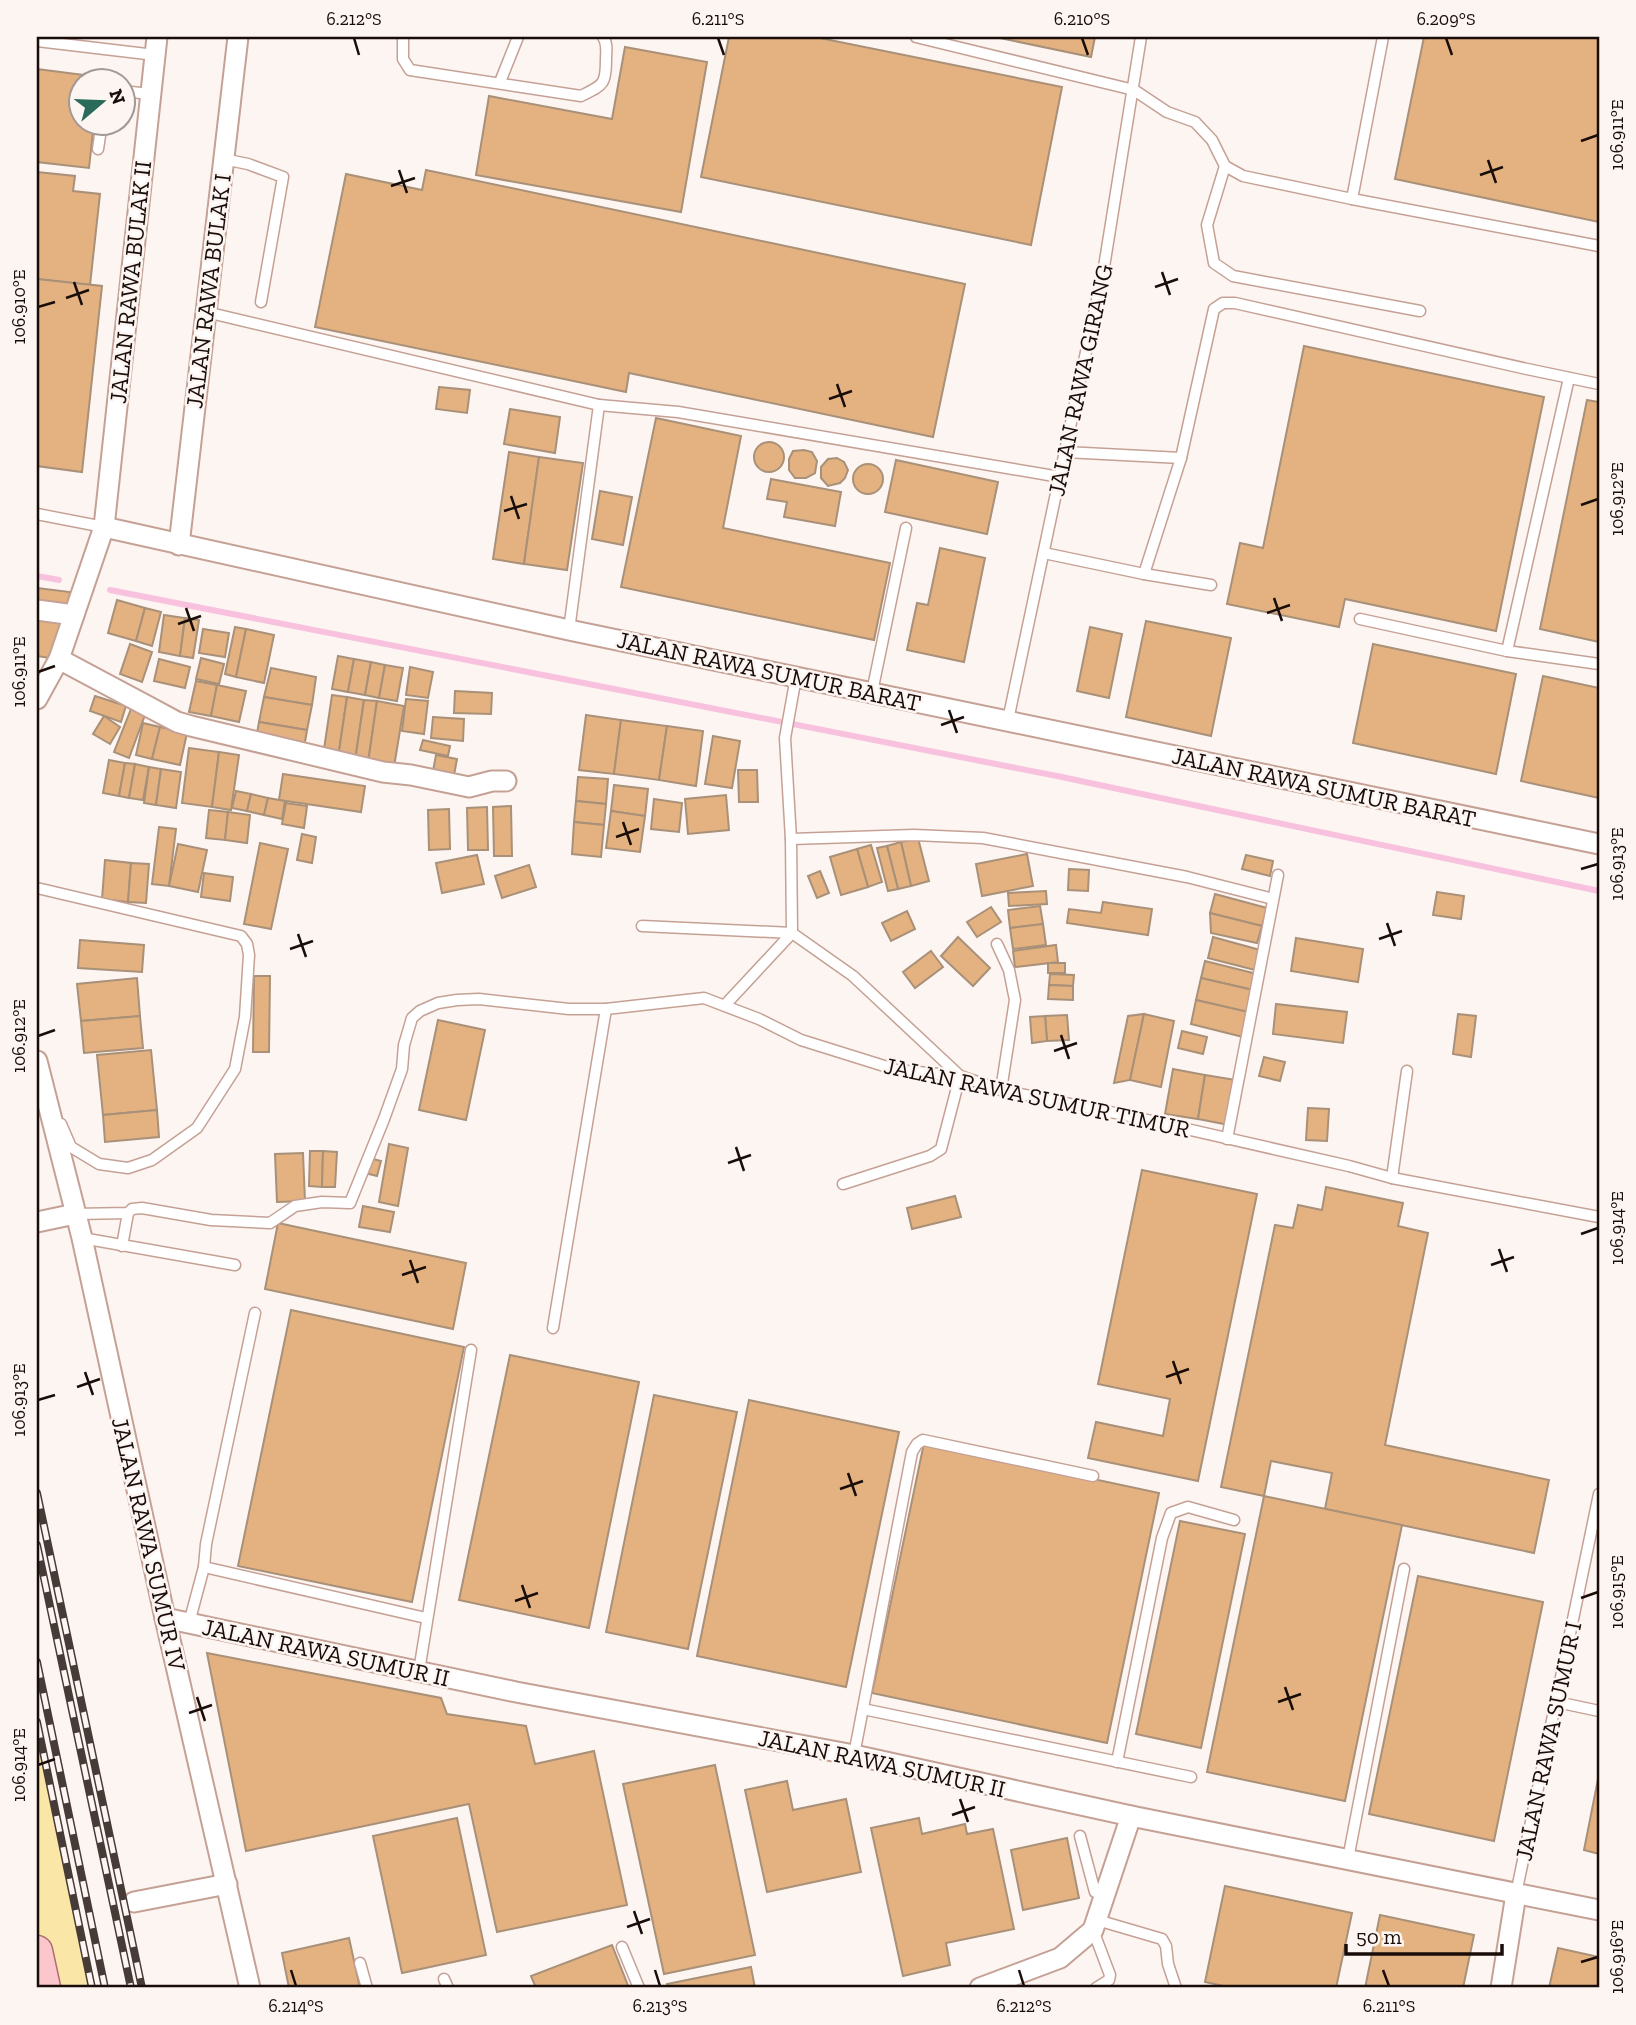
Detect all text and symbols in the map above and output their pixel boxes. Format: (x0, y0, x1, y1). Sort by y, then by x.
text: 6.212°S (326, 8, 382, 30)
text: 6.211°S (692, 8, 744, 30)
text: 6.210°S (1054, 8, 1110, 30)
text: 6.209°S (1416, 8, 1476, 30)
north arrow (66, 66, 136, 136)
text: N (104, 86, 131, 107)
text: 106.911°E (1606, 99, 1628, 171)
street label: JALAN RAWA BULAK II (103, 159, 157, 405)
street label: JALAN RAWA BULAK I (179, 172, 237, 410)
street label: JALAN RAWA GIRANG (1041, 261, 1119, 499)
text: 106.910°E (8, 270, 30, 344)
text: 106.912°E (1606, 462, 1628, 536)
street label: JALAN RAWA SUMUR BARAT (614, 625, 924, 717)
text: 106.911°E (8, 636, 30, 708)
street label: JALAN RAWA SUMUR BARAT (1169, 741, 1479, 833)
text: 106.913°E (1606, 827, 1628, 901)
text: 106.912°E (8, 999, 30, 1073)
street label: JALAN RAWA SUMUR TIMUR (882, 1050, 1193, 1144)
text: 106.914°E (1606, 1191, 1628, 1265)
text: 106.913°E (8, 1363, 30, 1437)
street label: JALAN RAWA SUMUR IV (106, 1414, 192, 1674)
text: 106.915°E (1606, 1555, 1628, 1629)
street label: JALAN RAWA SUMUR II (200, 1612, 452, 1692)
street label: JALAN RAWA SUMUR I (1508, 1619, 1588, 1863)
street label: JALAN RAWA SUMUR II (756, 1723, 1008, 1803)
text: 106.914°E (8, 1728, 30, 1802)
scale bar (1346, 1913, 1501, 1957)
text: 106.916°E (1606, 1920, 1628, 1994)
text: 50 m (1356, 1924, 1402, 1949)
text: 6.214°S (268, 1995, 324, 2017)
text: 6.213°S (633, 1995, 687, 2017)
text: 6.212°S (996, 1995, 1052, 2017)
text: 6.211°S (1363, 1995, 1415, 2017)

